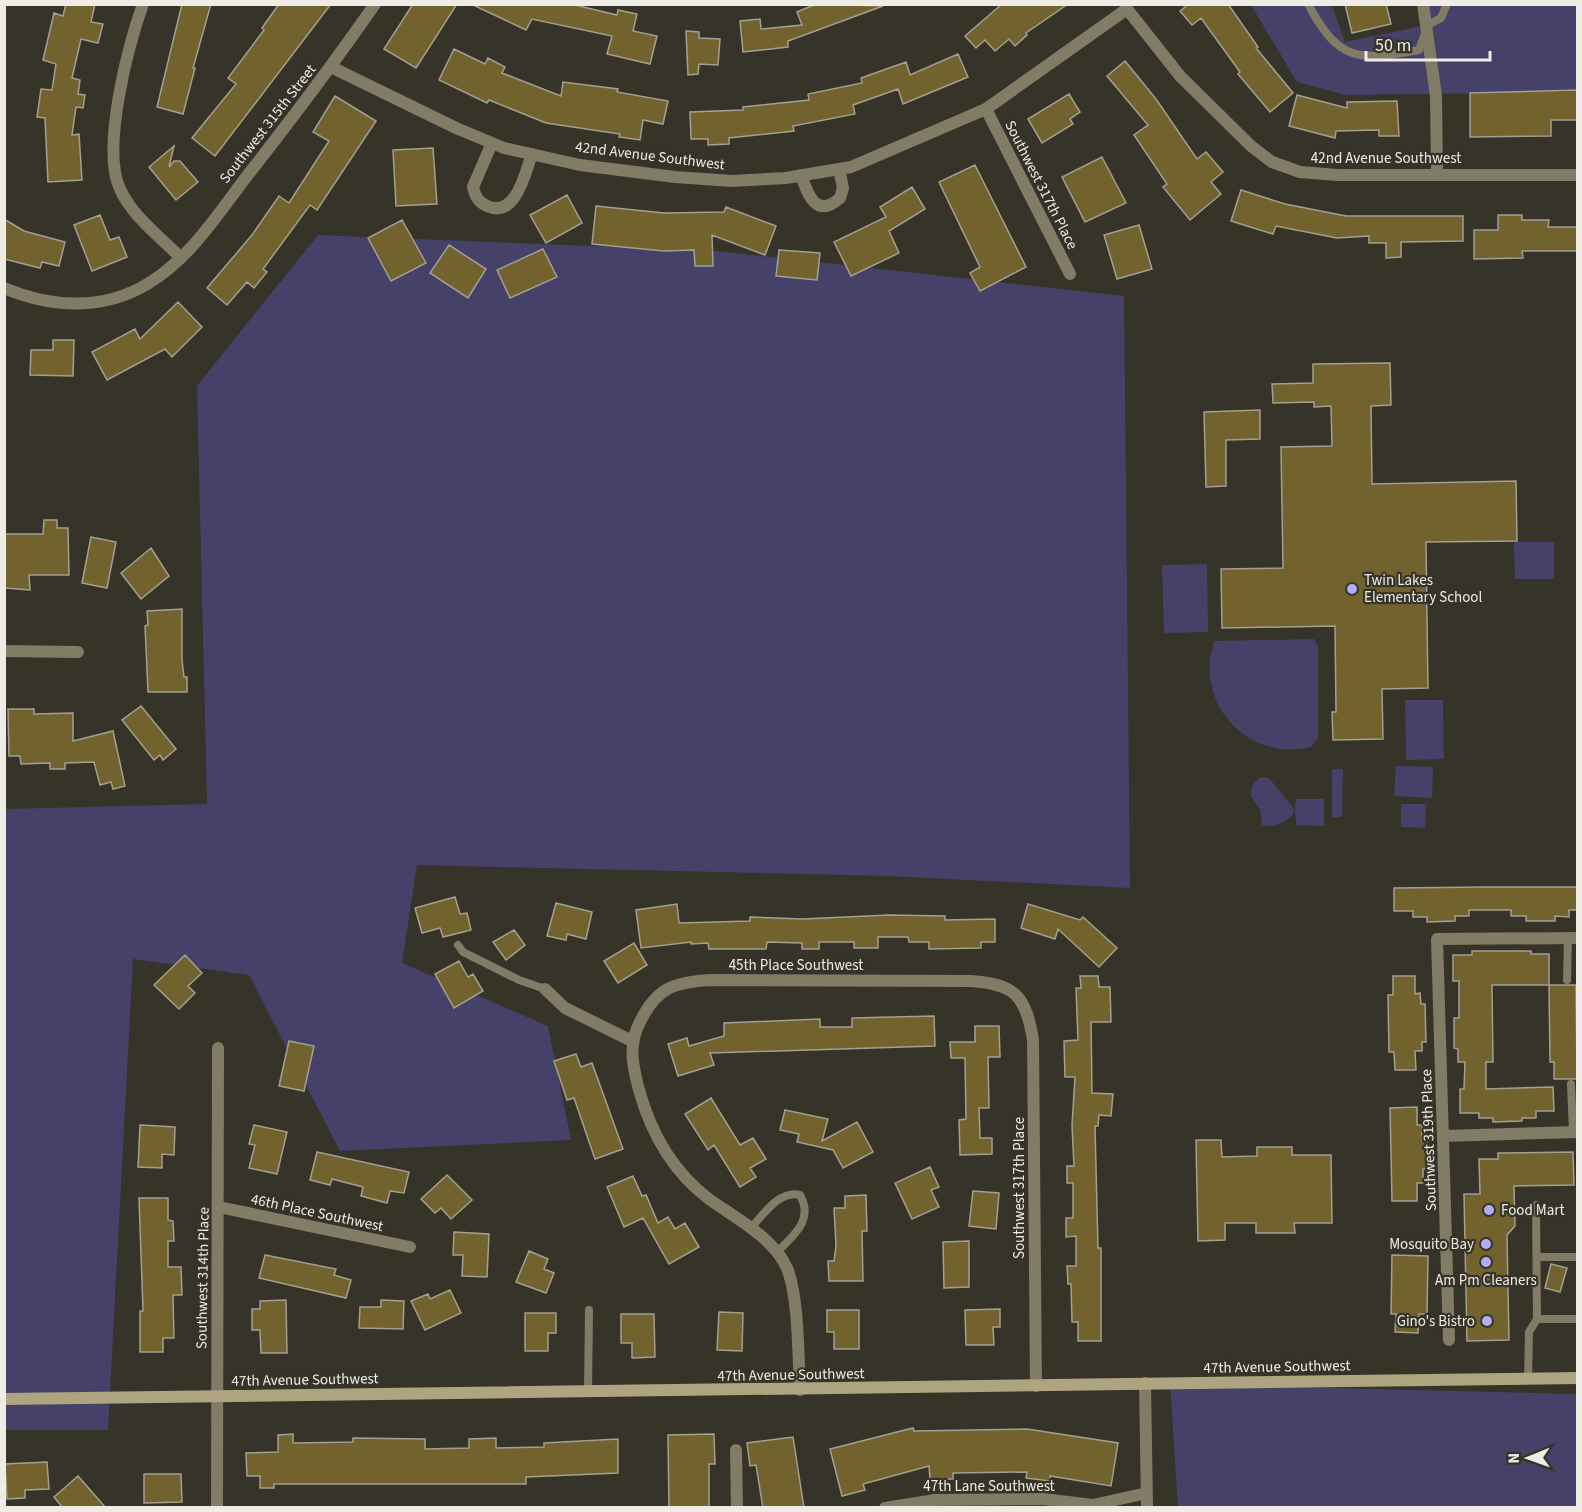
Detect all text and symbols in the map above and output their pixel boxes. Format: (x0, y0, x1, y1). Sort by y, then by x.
scale bar (1366, 24, 1490, 62)
text: 50 m (1375, 33, 1411, 58)
street label: Southwest 315th Street (215, 60, 321, 188)
street label: Southwest 317th Place (999, 117, 1083, 253)
street label: 42nd Avenue Southwest (574, 136, 726, 176)
street label: 42nd Avenue Southwest (1311, 148, 1461, 169)
place label: Twin Lakes Elementary School (1364, 570, 1482, 608)
marker: Twin Lakes Elementary School (1345, 582, 1359, 596)
street label: 45th Place Southwest (729, 955, 863, 976)
street label: Southwest 319th Place (1416, 1069, 1442, 1211)
street label: Southwest 317th Place (1009, 1117, 1030, 1259)
street label: 46th Place Southwest (249, 1189, 385, 1237)
place label: Food Mart (1501, 1200, 1565, 1221)
marker: Food Mart (1482, 1203, 1496, 1217)
street label: Southwest 314th Place (191, 1207, 215, 1349)
place label: Mosquito Bay (1389, 1234, 1474, 1255)
marker: Mosquito Bay (1479, 1237, 1493, 1251)
marker: Am Pm Cleaners (1479, 1255, 1493, 1269)
place label: Am Pm Cleaners (1435, 1270, 1537, 1291)
place label: Gino's Bistro (1397, 1311, 1475, 1332)
marker: Gino's Bistro (1480, 1314, 1494, 1328)
street label: 47th Avenue Southwest (1203, 1355, 1351, 1379)
street label: 47th Avenue Southwest (717, 1363, 865, 1387)
street label: 47th Avenue Southwest (231, 1368, 379, 1392)
north arrow (1498, 1428, 1558, 1488)
text: N (1503, 1453, 1525, 1464)
street label: 47th Lane Southwest (923, 1476, 1055, 1497)

